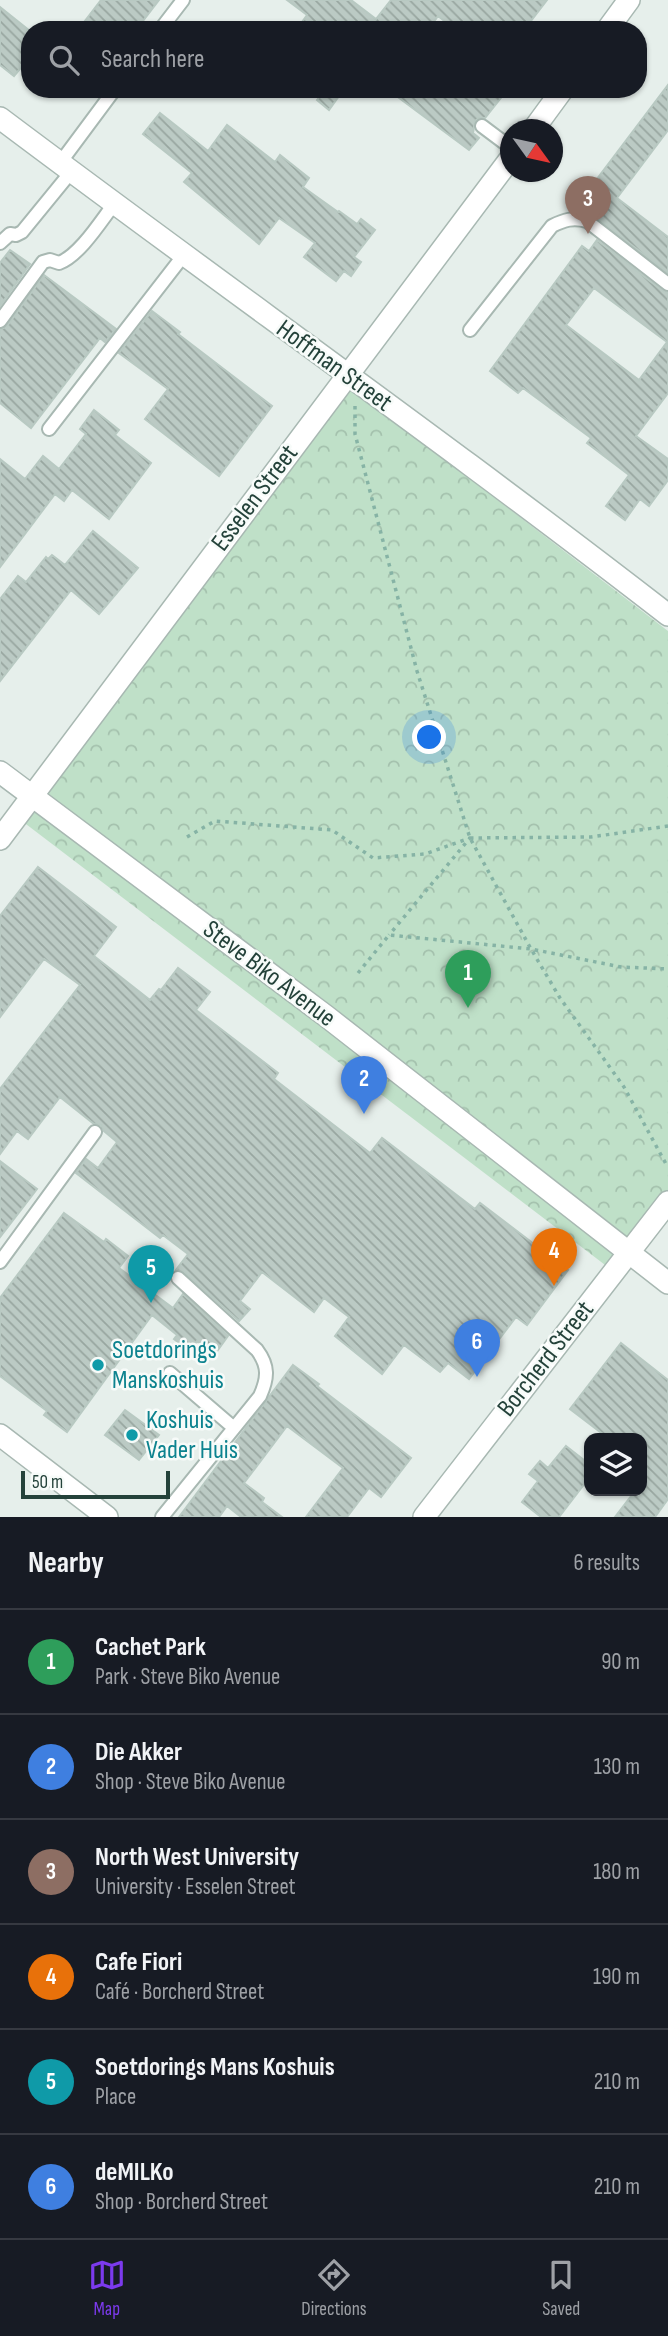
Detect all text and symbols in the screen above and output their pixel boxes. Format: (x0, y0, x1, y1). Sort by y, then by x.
search box (21, 21, 647, 98)
icon: search (45, 41, 83, 79)
text: Search here (101, 44, 204, 75)
north arrow (500, 119, 563, 182)
pin: 3 (565, 176, 611, 234)
street label: Hoffman Street (270, 314, 398, 418)
street label: Esselen Street (205, 439, 305, 557)
your location (412, 720, 446, 754)
street label: Steve Biko Avenue (197, 914, 341, 1034)
pin: 1 (445, 950, 491, 1008)
pin: 2 (341, 1056, 387, 1114)
pin: 4 (531, 1228, 577, 1286)
pin: 5 (128, 1245, 174, 1303)
street label: Borcherd Street (491, 1295, 601, 1423)
pin: 6 (454, 1319, 500, 1377)
place label: Soetdorings Manskoshuis (112, 1335, 224, 1396)
marker: Soetdorings Manskoshuis (90, 1357, 106, 1373)
place label: Koshuis Vader Huis (146, 1405, 238, 1466)
marker: Koshuis Vader Huis (124, 1427, 140, 1443)
map controls (584, 1433, 647, 1496)
button: layers (584, 1433, 647, 1496)
scale bar (21, 1468, 170, 1500)
text: 50 m (32, 1471, 63, 1494)
text: Nearby (28, 1545, 104, 1581)
text: 6 results (574, 1549, 640, 1577)
text: Cachet Park (95, 1632, 206, 1663)
text: 1 (46, 1648, 56, 1676)
text: 90 m (601, 1648, 640, 1676)
text: Park · Steve Biko Avenue (95, 1663, 280, 1691)
text: Die Akker (95, 1737, 182, 1768)
text: 2 (46, 1753, 56, 1781)
text: 130 m (594, 1753, 640, 1781)
text: Shop · Steve Biko Avenue (95, 1768, 285, 1796)
text: North West University (95, 1842, 299, 1873)
text: 3 (46, 1858, 56, 1886)
text: 180 m (593, 1858, 640, 1886)
text: University · Esselen Street (95, 1873, 296, 1901)
text: Cafe Fiori (95, 1947, 182, 1978)
text: 4 (46, 1963, 56, 1991)
text: 190 m (593, 1963, 640, 1991)
text: Café · Borcherd Street (95, 1978, 264, 2006)
text: Soetdorings Mans Koshuis (95, 2052, 335, 2083)
text: 5 (46, 2068, 56, 2096)
text: 210 m (594, 2068, 640, 2096)
text: Place (95, 2083, 136, 2111)
text: deMILKo (95, 2157, 174, 2188)
text: 6 (46, 2173, 56, 2201)
text: 210 m (594, 2173, 640, 2201)
text: Shop · Borcherd Street (95, 2188, 268, 2216)
tab: Map (88, 2256, 126, 2321)
tab: Directions (301, 2256, 367, 2321)
tab: Saved (542, 2256, 580, 2321)

